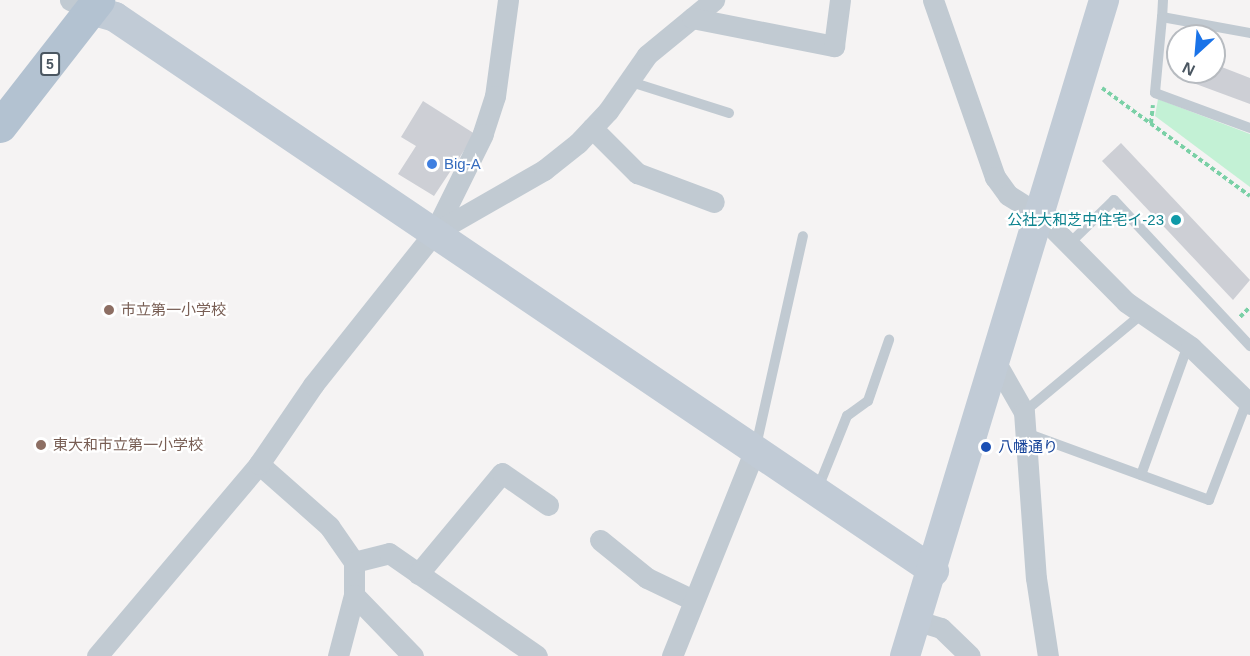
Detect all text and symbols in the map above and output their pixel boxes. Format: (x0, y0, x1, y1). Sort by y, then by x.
north arrow (1166, 24, 1226, 84)
road number: 5 (40, 53, 60, 75)
text: N (1180, 59, 1198, 79)
place label: Big-A (444, 155, 481, 173)
marker: Big-A (425, 157, 439, 171)
place label: 公社大和芝中住宅イ-23 (1007, 211, 1164, 229)
marker: 公社大和芝中住宅イ-23 (1169, 213, 1183, 227)
place label: 市立第一小学校 (121, 301, 226, 319)
marker: 市立第一小学校 (102, 303, 116, 317)
place label: 東大和市立第一小学校 (53, 436, 203, 454)
marker: 東大和市立第一小学校 (34, 438, 48, 452)
place label: 八幡通り (998, 438, 1058, 456)
marker: 八幡通り (979, 440, 993, 454)

